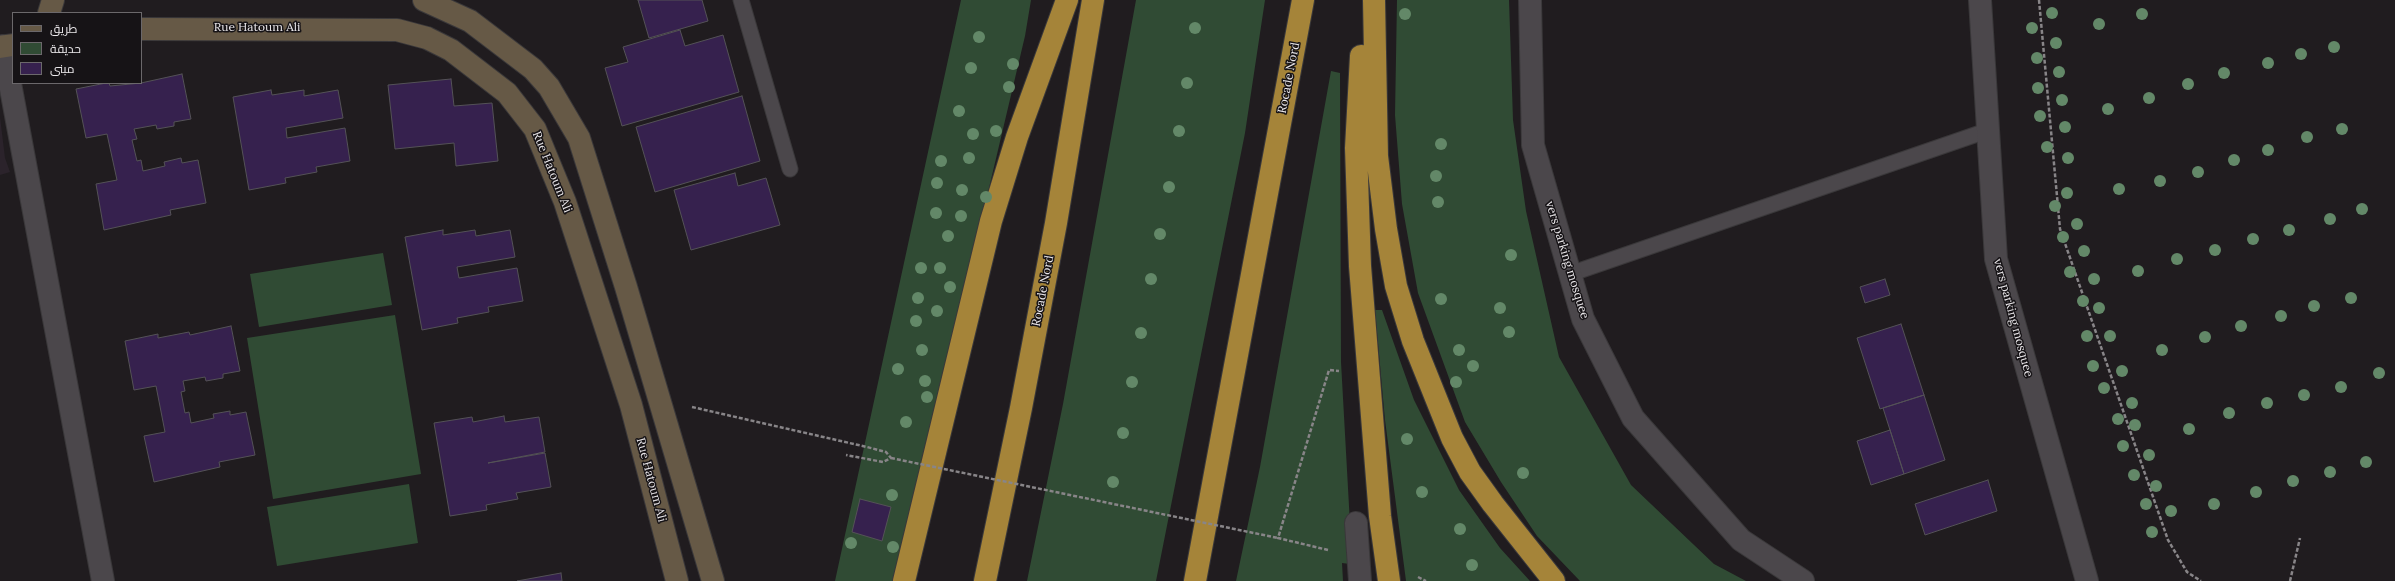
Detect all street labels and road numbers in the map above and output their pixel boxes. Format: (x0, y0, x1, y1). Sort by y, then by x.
street label: Rue Hatoum Ali (214, 21, 300, 35)
street label: Rocade Nord (1275, 41, 1303, 115)
street label: Rue Hatoum Ali (529, 129, 575, 215)
street label: vers parking mosquee (1542, 199, 1592, 321)
street label: Rocade Nord (1029, 254, 1057, 328)
street label: vers parking mosquee (1990, 257, 2036, 379)
street label: Rue Hatoum Ali (633, 436, 669, 524)

